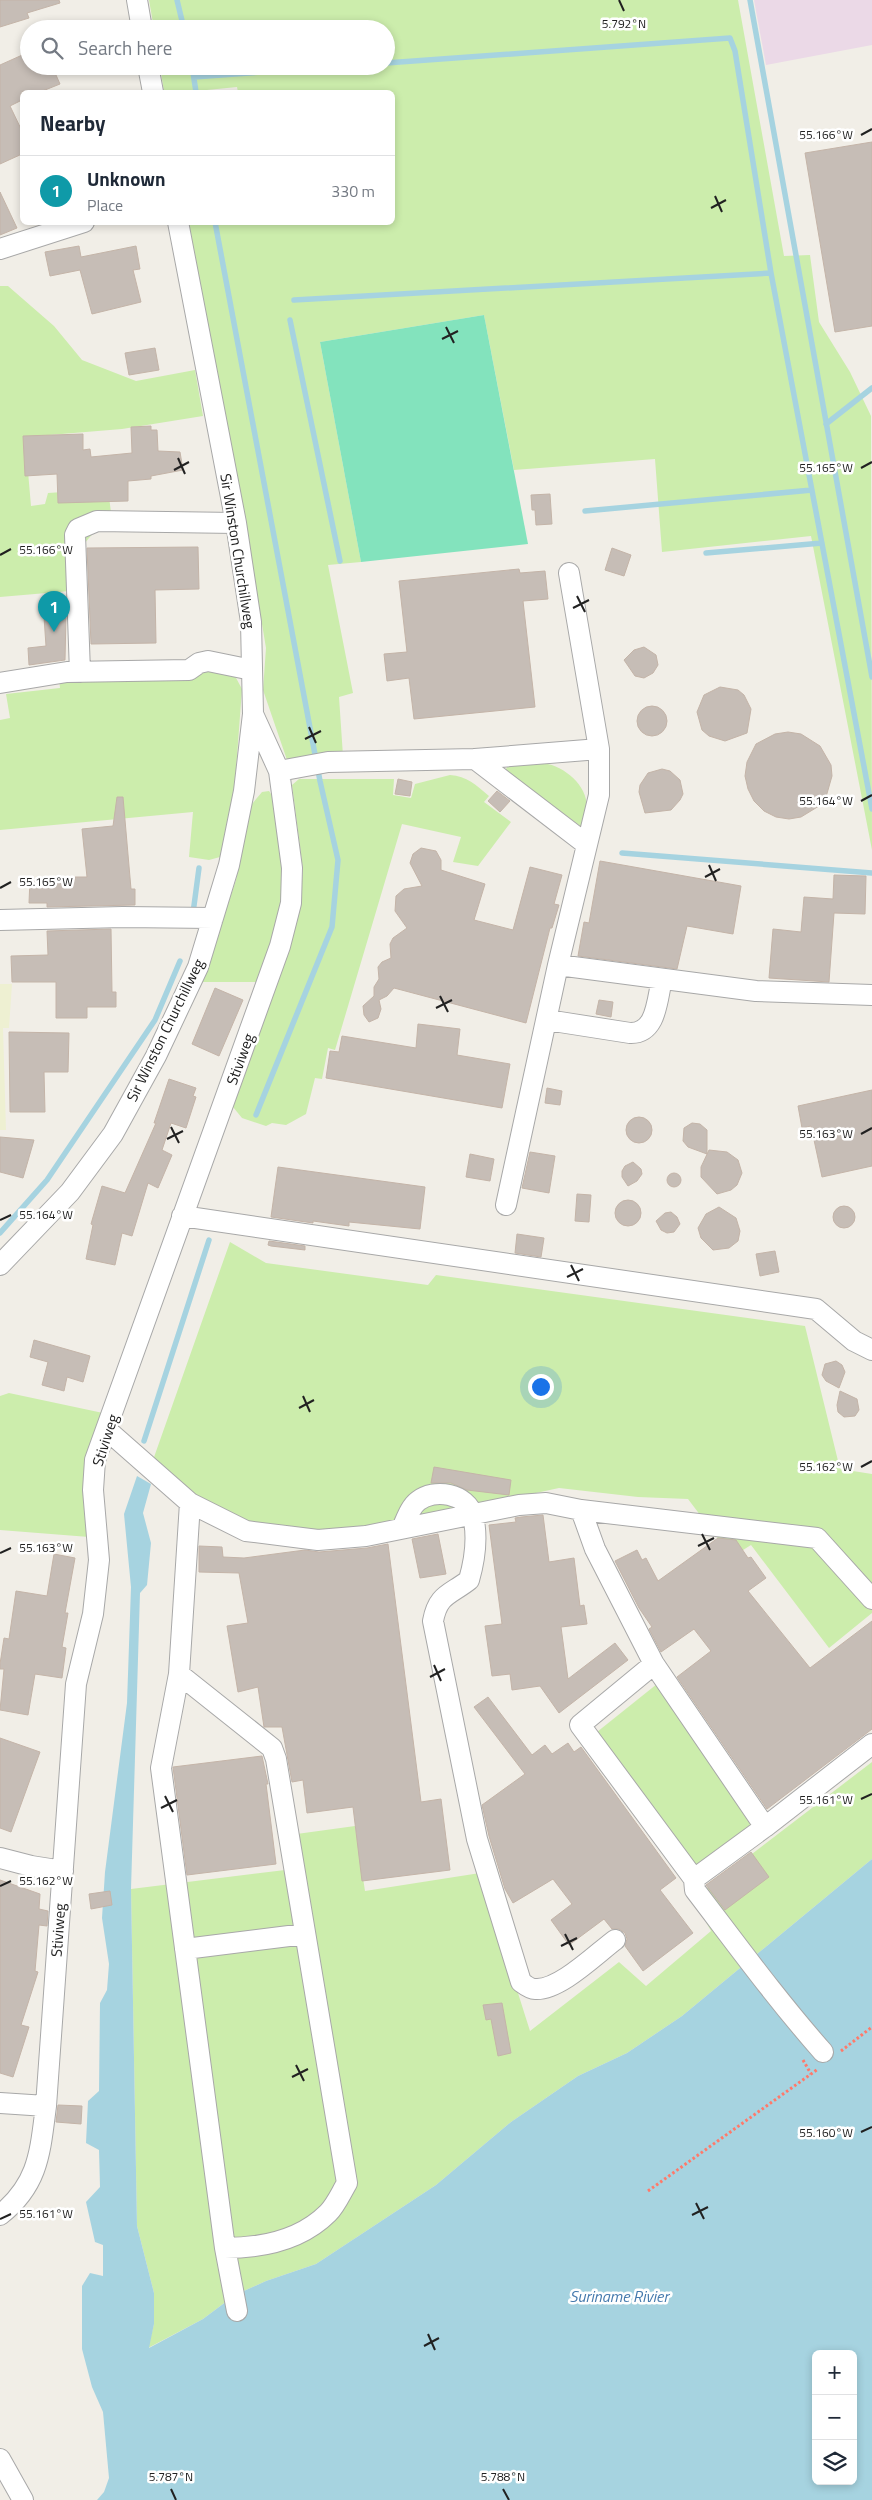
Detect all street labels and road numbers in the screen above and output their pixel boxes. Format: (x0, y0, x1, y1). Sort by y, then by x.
street label: Sir Winston Churchillweg (214, 472, 262, 630)
street label: Sir Winston Churchillweg (120, 954, 210, 1105)
street label: Stiviweg (220, 1030, 260, 1088)
street label: Stiviweg (86, 1411, 124, 1469)
street label: Stiviweg (45, 1902, 71, 1958)

